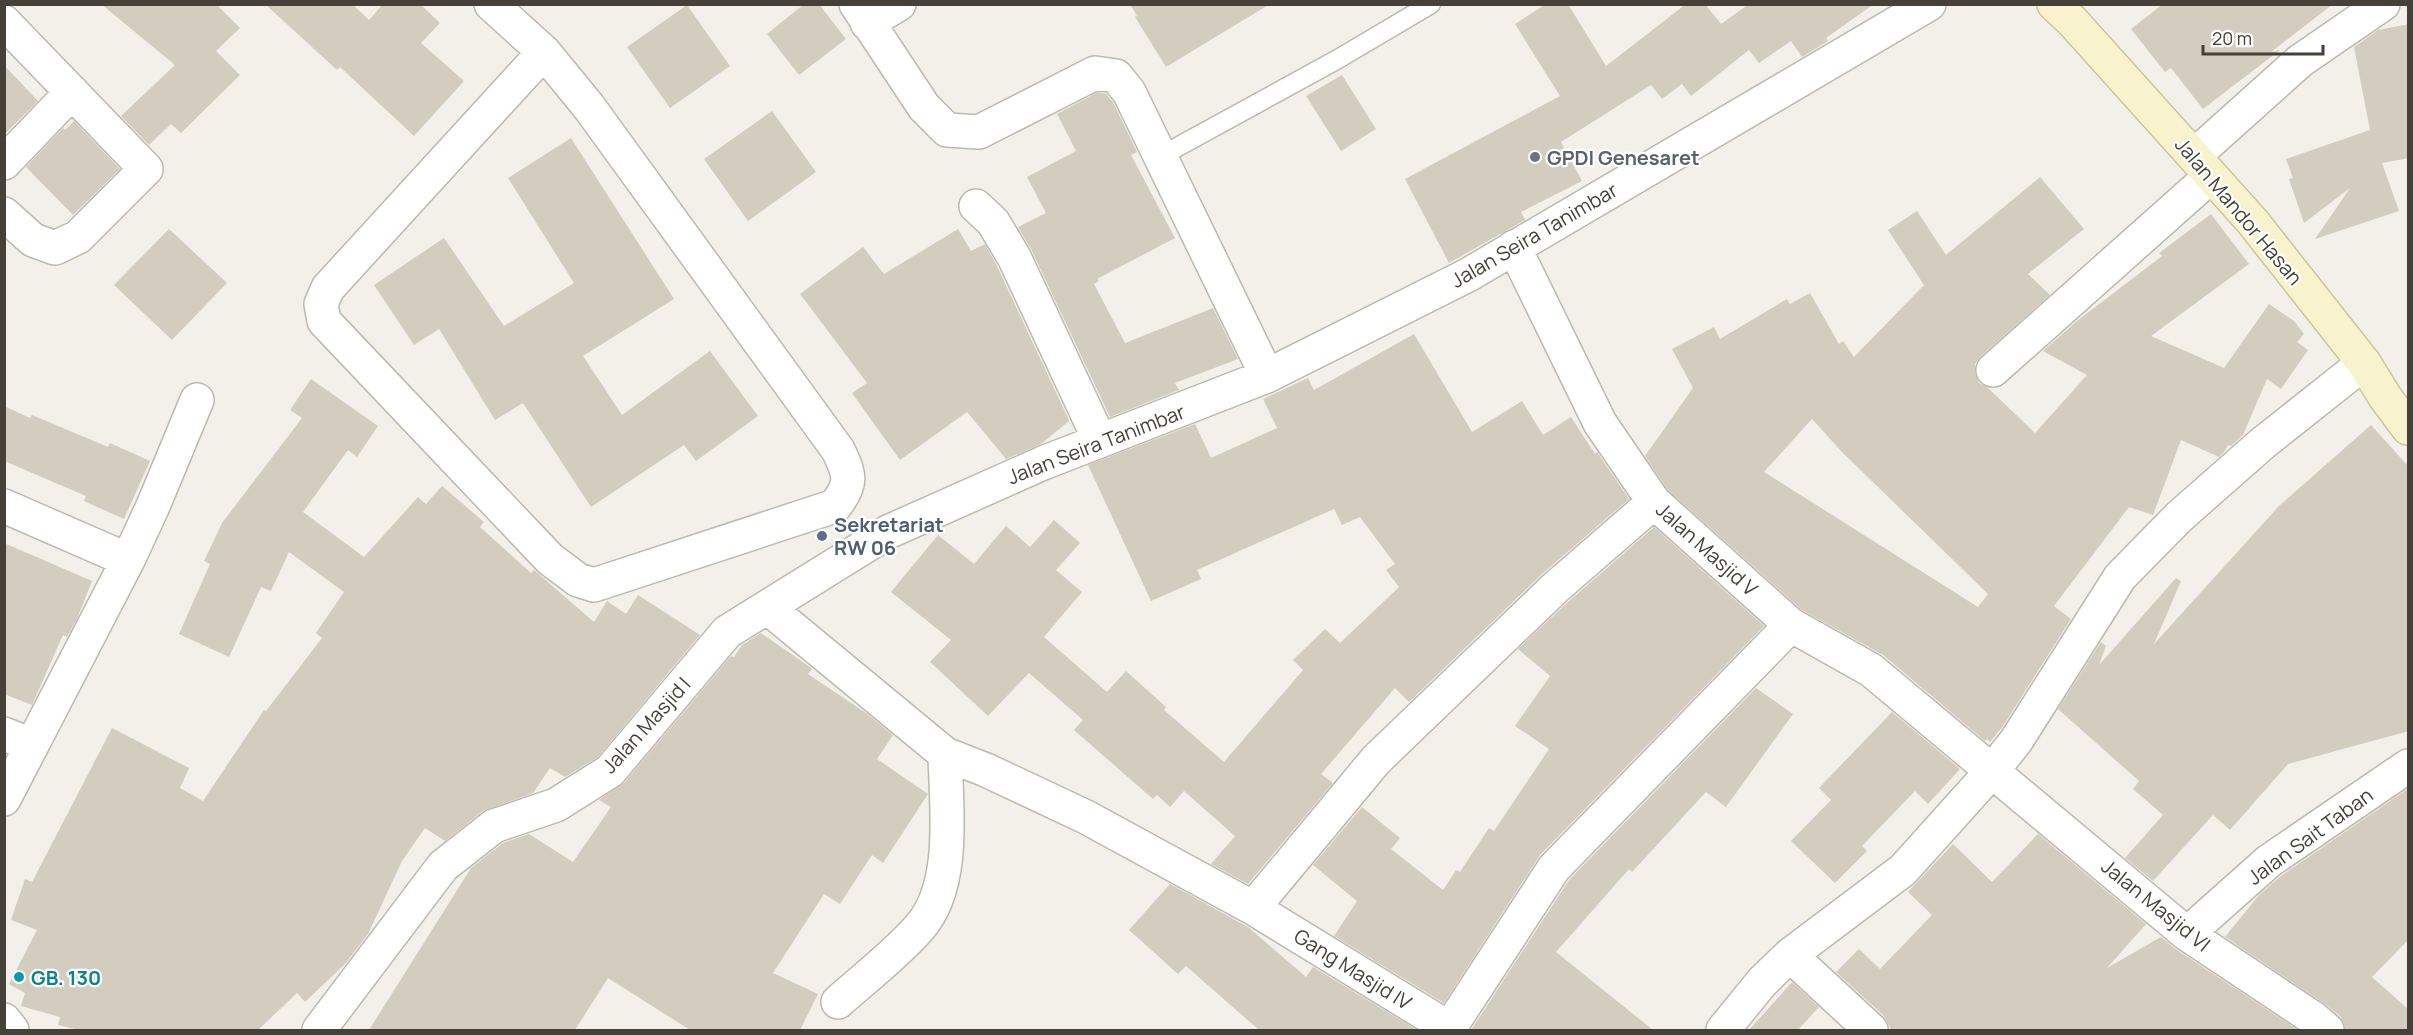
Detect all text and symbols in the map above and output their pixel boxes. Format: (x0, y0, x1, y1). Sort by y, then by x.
scale bar (2203, 18, 2323, 56)
text: 20 m (2212, 26, 2252, 50)
street label: Jalan Mandor Hasan (2169, 131, 2309, 291)
place label: GPDI Genesaret (1547, 144, 1700, 171)
marker: GPDI Genesaret (1528, 150, 1542, 164)
street label: Jalan Seira Tanimbar (1446, 176, 1622, 294)
street label: Jalan Seira Tanimbar (1003, 398, 1189, 490)
street label: Jalan Masjid V (1650, 496, 1764, 602)
place label: Sekretariat RW 06 (834, 511, 944, 561)
marker: Sekretariat RW 06 (815, 529, 829, 543)
street label: Jalan Masjid I (596, 671, 696, 779)
street label: Jalan Sait Taban (2242, 781, 2378, 891)
street label: Jalan Masjid VI (2096, 853, 2216, 957)
street label: Gang Masjid IV (1289, 922, 1417, 1016)
place label: GB. 130 (31, 964, 101, 991)
marker: GB. 130 (12, 970, 26, 984)

